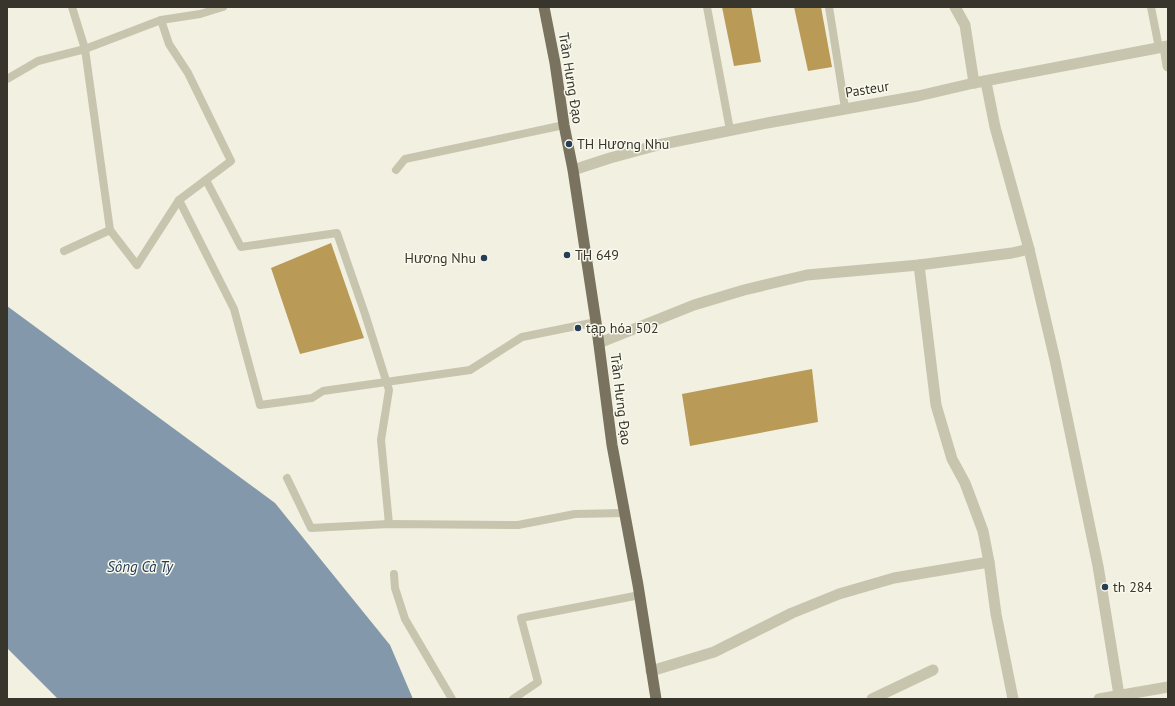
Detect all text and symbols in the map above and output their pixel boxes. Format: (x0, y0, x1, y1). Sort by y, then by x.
street label: Trần Hưng Đạo (555, 31, 587, 125)
street label: Pasteur (844, 77, 890, 101)
place label: TH Hương Nhu (577, 135, 669, 153)
marker: TH Hương Nhu (564, 139, 574, 149)
place label: TH 649 (575, 246, 619, 264)
place label: Hương Nhu (404, 249, 476, 267)
marker: TH 649 (562, 250, 572, 260)
marker: Hương Nhu (479, 253, 489, 263)
place label: tạp hóa 502 (586, 319, 659, 337)
marker: tạp hóa 502 (573, 323, 583, 333)
street label: Trần Hưng Đạo (606, 352, 636, 446)
water label: Sông Cà Ty (107, 557, 174, 576)
place label: th 284 (1113, 578, 1152, 596)
marker: th 284 (1100, 582, 1110, 592)

